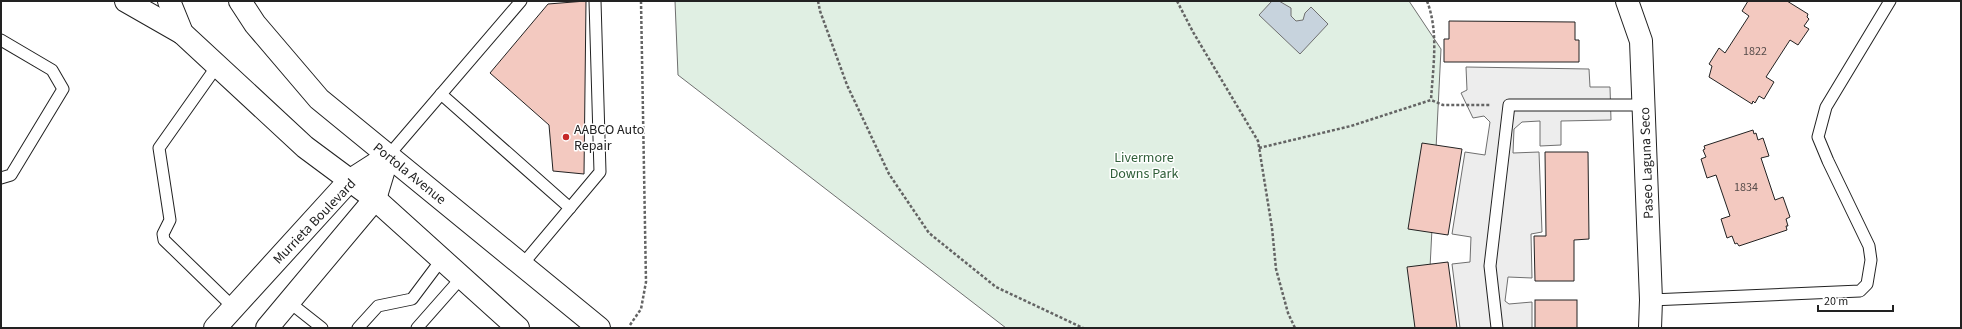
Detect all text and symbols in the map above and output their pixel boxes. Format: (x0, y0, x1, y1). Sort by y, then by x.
house number: 1822 (1743, 43, 1767, 60)
street label: Paseo Laguna Seco (1635, 107, 1659, 219)
place label: AABCO Auto Repair (574, 120, 644, 156)
marker: AABCO Auto Repair (561, 132, 571, 142)
street label: Portola Avenue (369, 138, 450, 210)
park label: Livermore Downs Park (1110, 148, 1178, 184)
street label: Murrieta Boulevard (269, 175, 361, 269)
house number: 1834 (1734, 179, 1758, 196)
scale bar (1818, 287, 1893, 313)
text: 20 m (1824, 293, 1848, 310)

